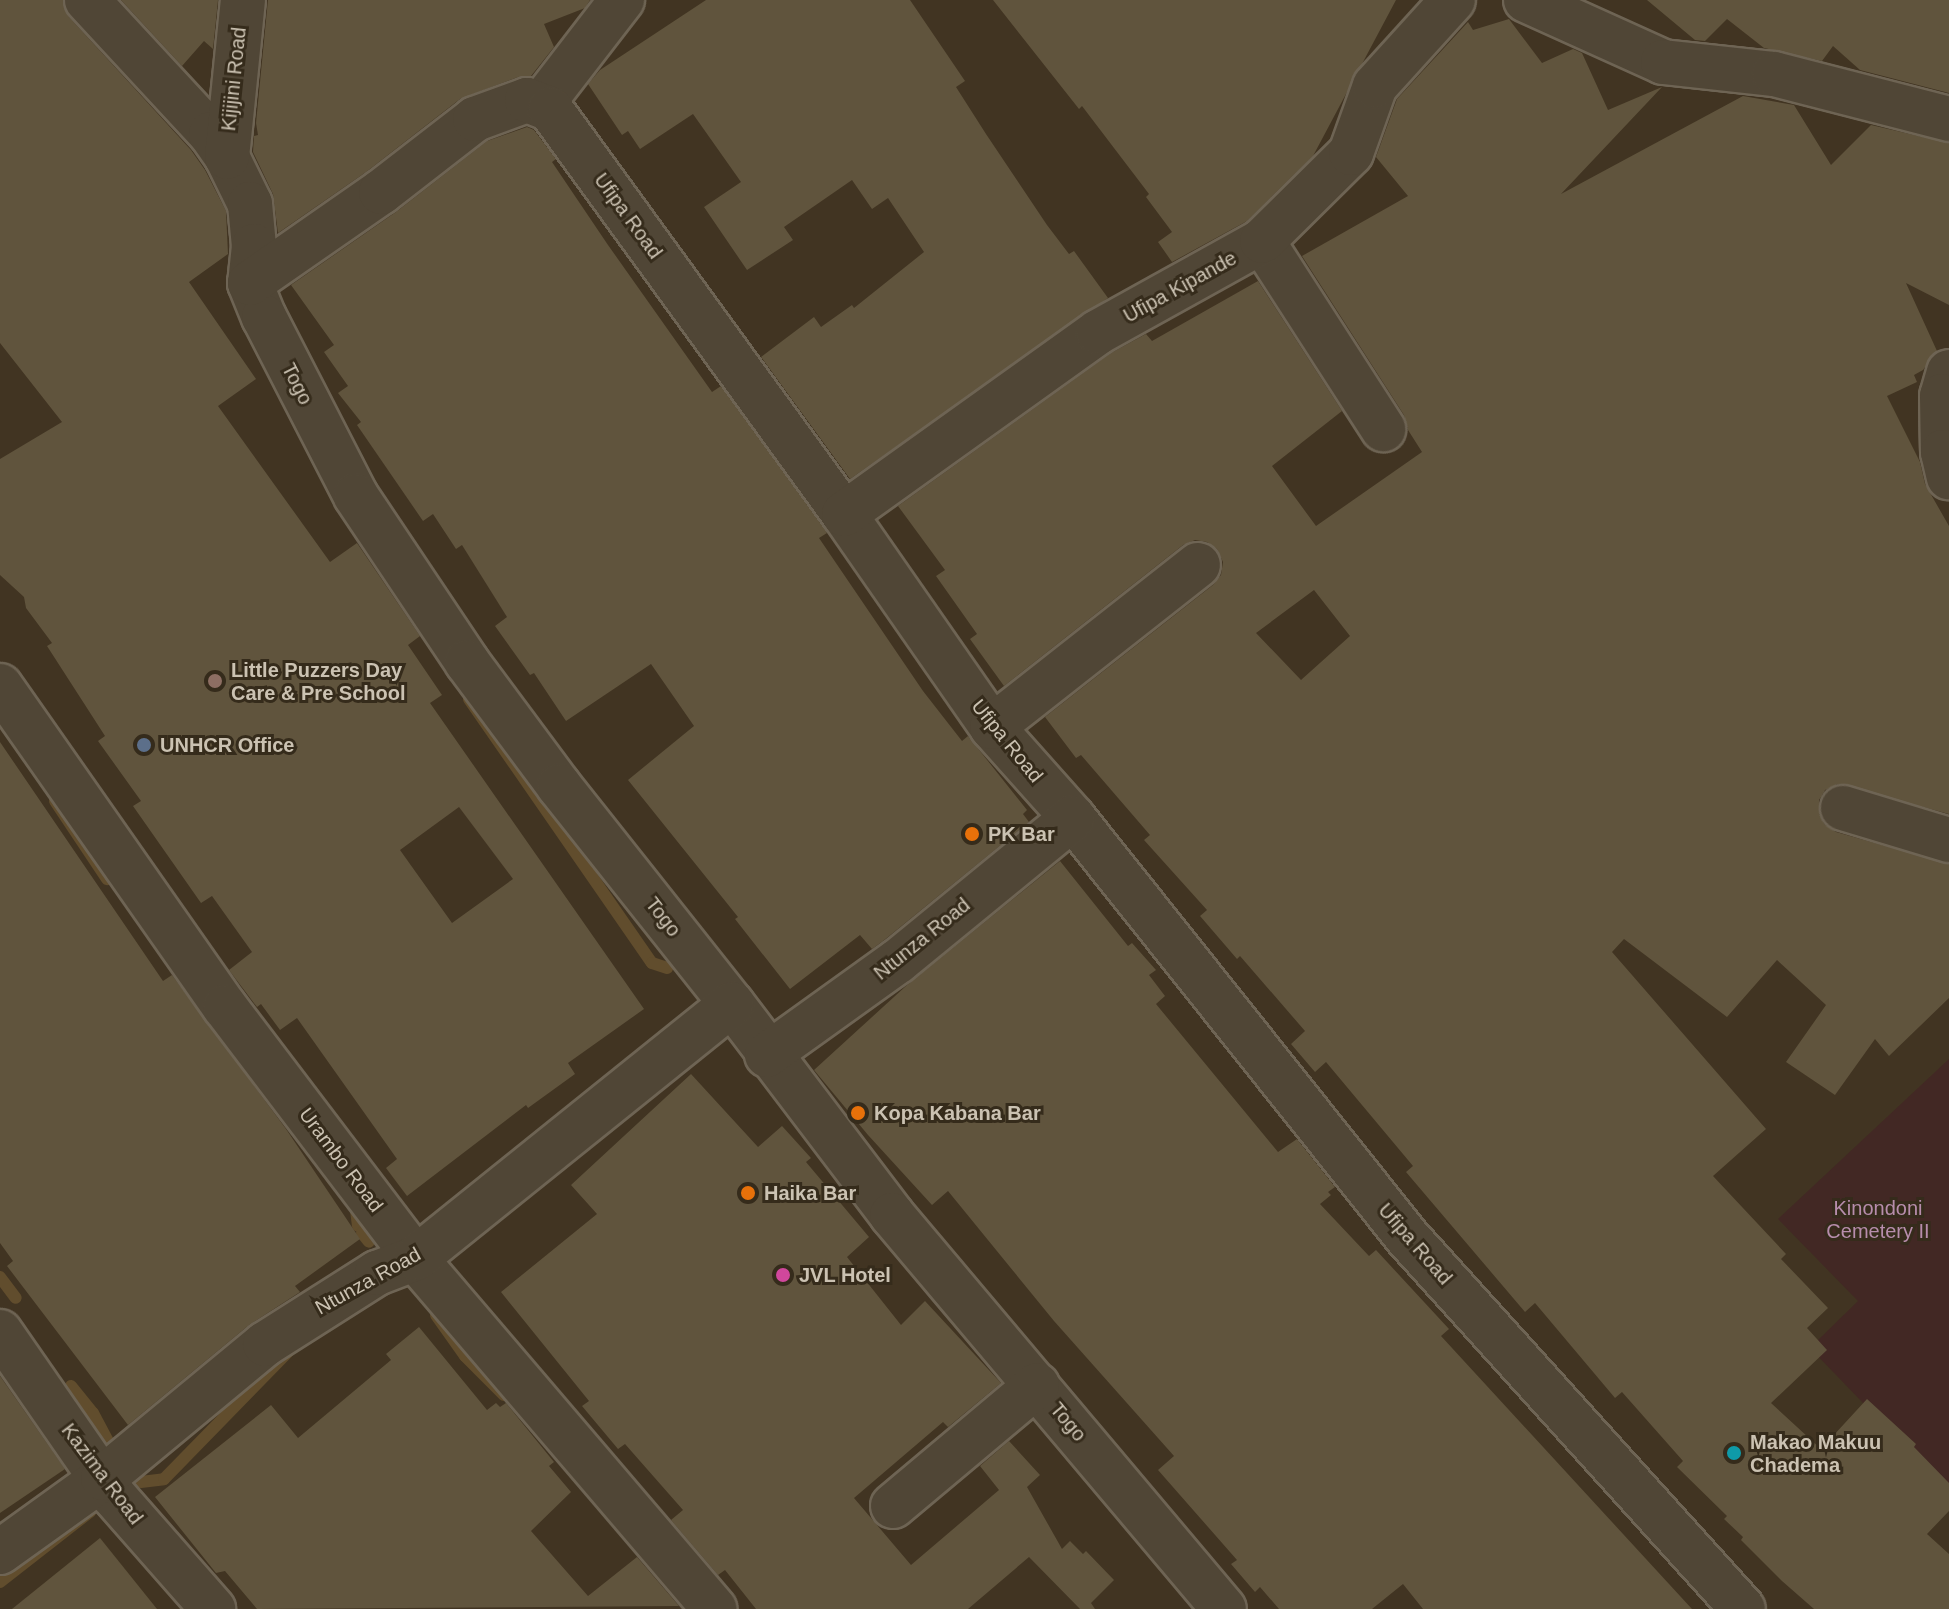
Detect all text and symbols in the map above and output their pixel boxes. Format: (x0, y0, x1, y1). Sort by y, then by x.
street label: Kijijini Road (217, 26, 251, 132)
street label: Ufipa Road (589, 168, 667, 264)
street label: Ufipa Kipande (1119, 246, 1241, 328)
street label: Togo (276, 359, 318, 409)
place label: Little Puzzers Day Care & Pre School (231, 658, 406, 705)
marker: Little Puzzers Day Care & Pre School (206, 672, 224, 690)
street label: Ufipa Road (966, 695, 1048, 787)
place label: UNHCR Office (160, 733, 294, 757)
marker: UNHCR Office (135, 736, 153, 754)
place label: PK Bar (988, 822, 1055, 846)
marker: PK Bar (963, 825, 981, 843)
street label: Togo (640, 893, 686, 941)
street label: Ntunza Road (869, 893, 975, 985)
place label: Kopa Kabana Bar (874, 1101, 1041, 1125)
street label: Urambo Road (294, 1103, 388, 1217)
marker: Kopa Kabana Bar (849, 1104, 867, 1122)
place label: Haika Bar (764, 1181, 856, 1205)
marker: Haika Bar (739, 1184, 757, 1202)
park label: Kinondoni Cemetery II (1826, 1197, 1930, 1244)
street label: Ufipa Road (1373, 1198, 1457, 1290)
street label: Ntunza Road (311, 1242, 425, 1320)
place label: JVL Hotel (799, 1263, 891, 1287)
marker: JVL Hotel (774, 1266, 792, 1284)
street label: Togo (1045, 1398, 1091, 1446)
street label: Kazima Road (56, 1419, 148, 1529)
place label: Makao Makuu Chadema (1750, 1430, 1881, 1477)
marker: Makao Makuu Chadema (1725, 1444, 1743, 1462)

